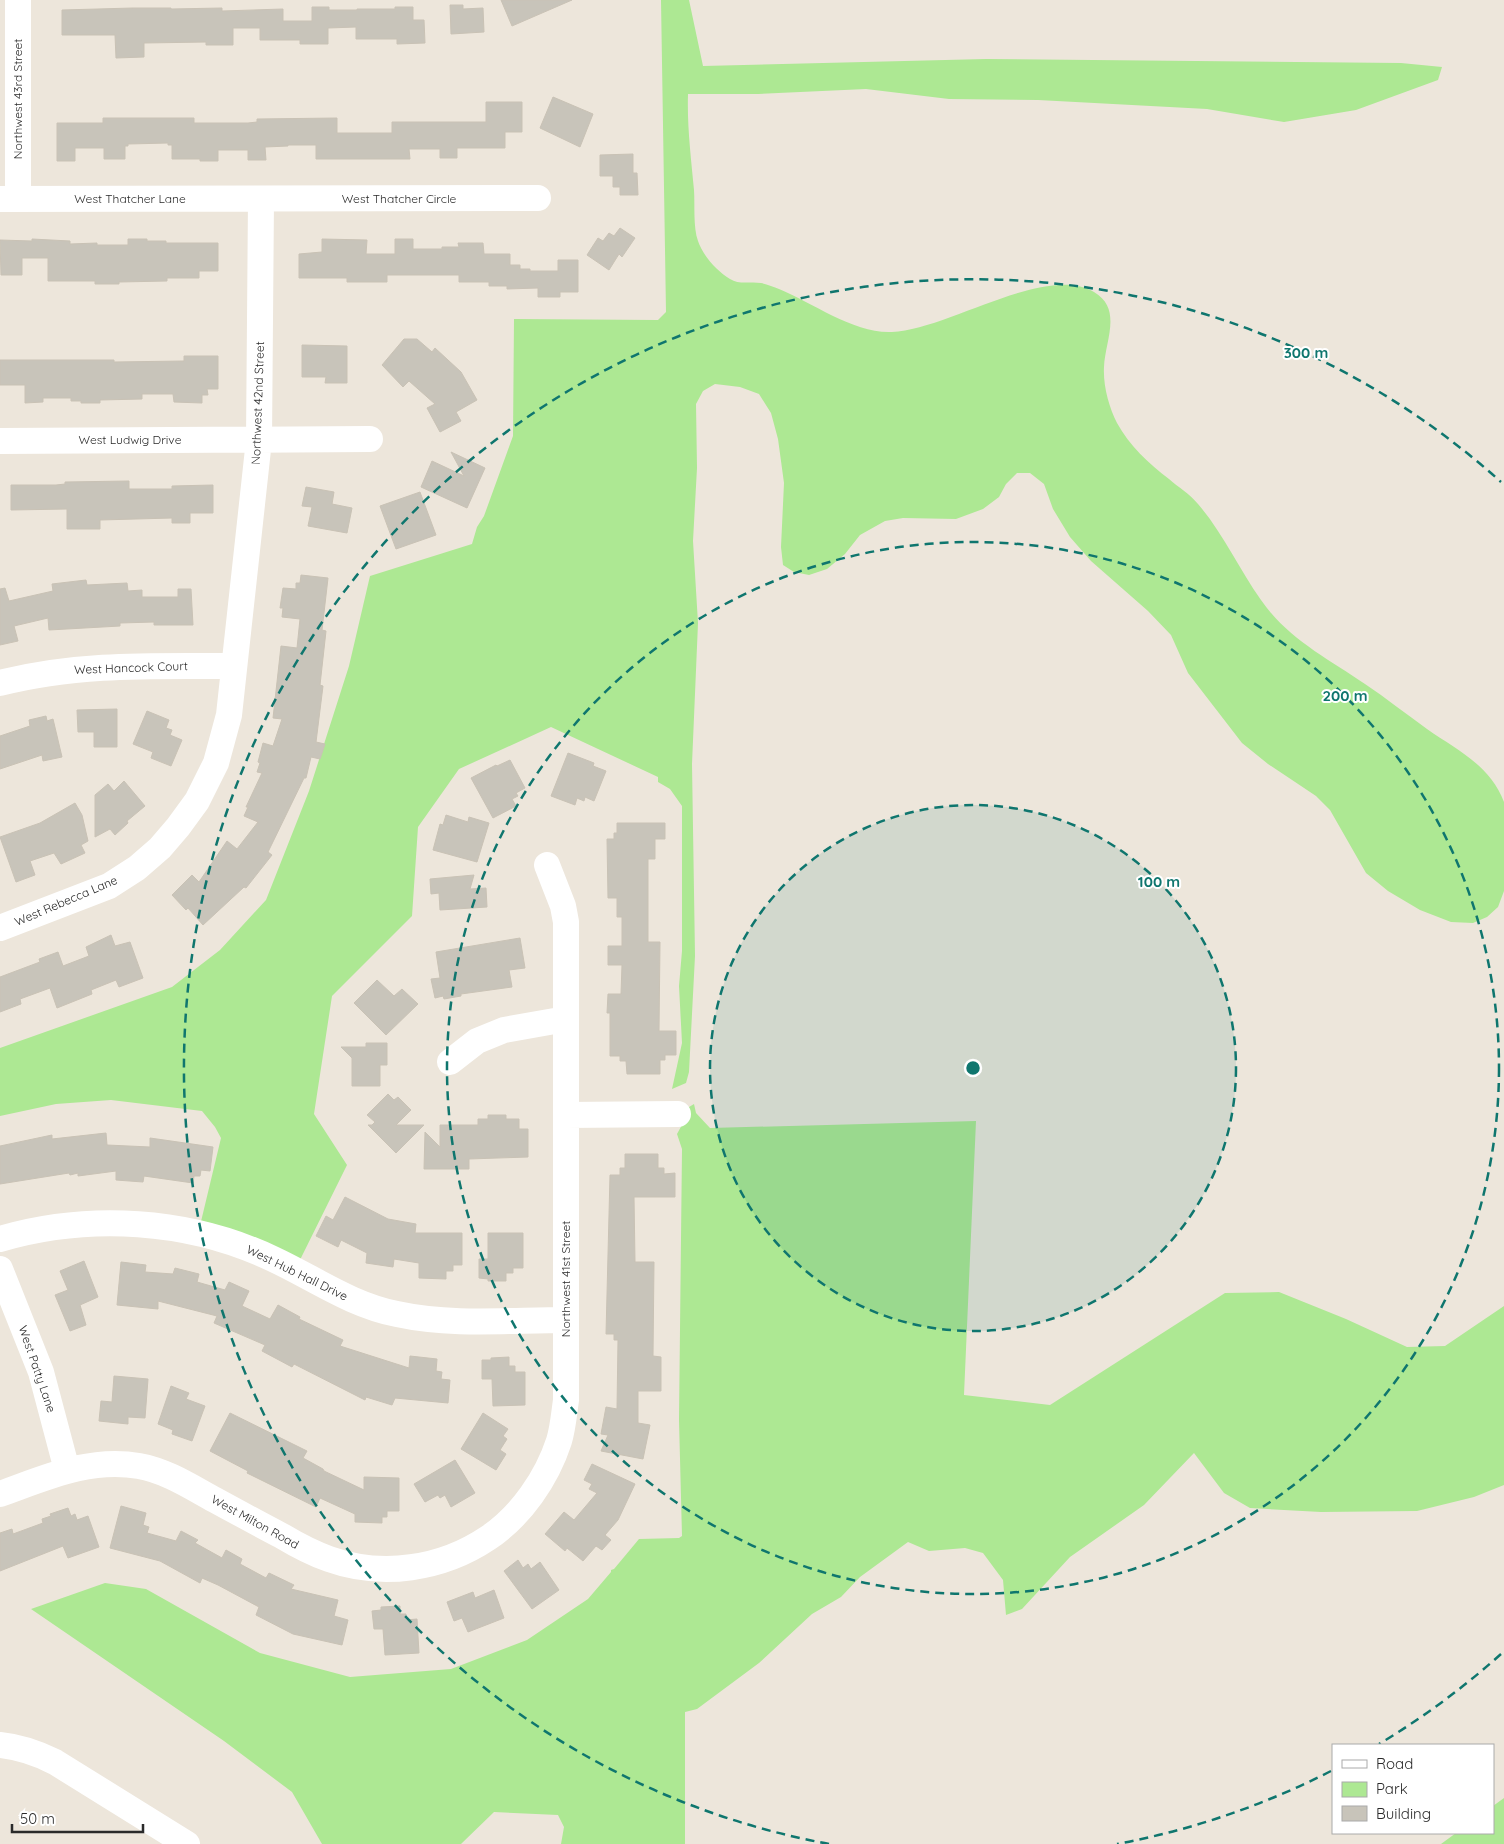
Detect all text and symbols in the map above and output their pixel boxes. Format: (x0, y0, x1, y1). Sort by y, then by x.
street label: Northwest 43rd Street (10, 39, 25, 159)
street label: West Thatcher Lane (74, 191, 186, 206)
street label: West Thatcher Circle (342, 191, 457, 206)
street label: Northwest 42nd Street (248, 341, 267, 465)
text: 300 m (1284, 343, 1328, 362)
street label: West Ludwig Drive (79, 432, 182, 447)
street label: West Hancock Court (74, 658, 188, 677)
text: 200 m (1323, 686, 1368, 705)
street label: West Rebecca Lane (12, 872, 120, 929)
text: 100 m (1138, 872, 1180, 891)
centre of rings (964, 1059, 982, 1077)
street label: Northwest 41st Street (558, 1221, 573, 1337)
street label: West Hub Hall Drive (244, 1242, 350, 1304)
street label: West Patty Lane (16, 1323, 59, 1415)
street label: West Milton Road (209, 1491, 302, 1552)
legend (1332, 1744, 1494, 1834)
text: Road (1376, 1754, 1413, 1773)
text: Park (1376, 1779, 1408, 1798)
scale bar (12, 1802, 144, 1834)
text: Building (1376, 1804, 1431, 1823)
text: 50 m (20, 1809, 55, 1828)

